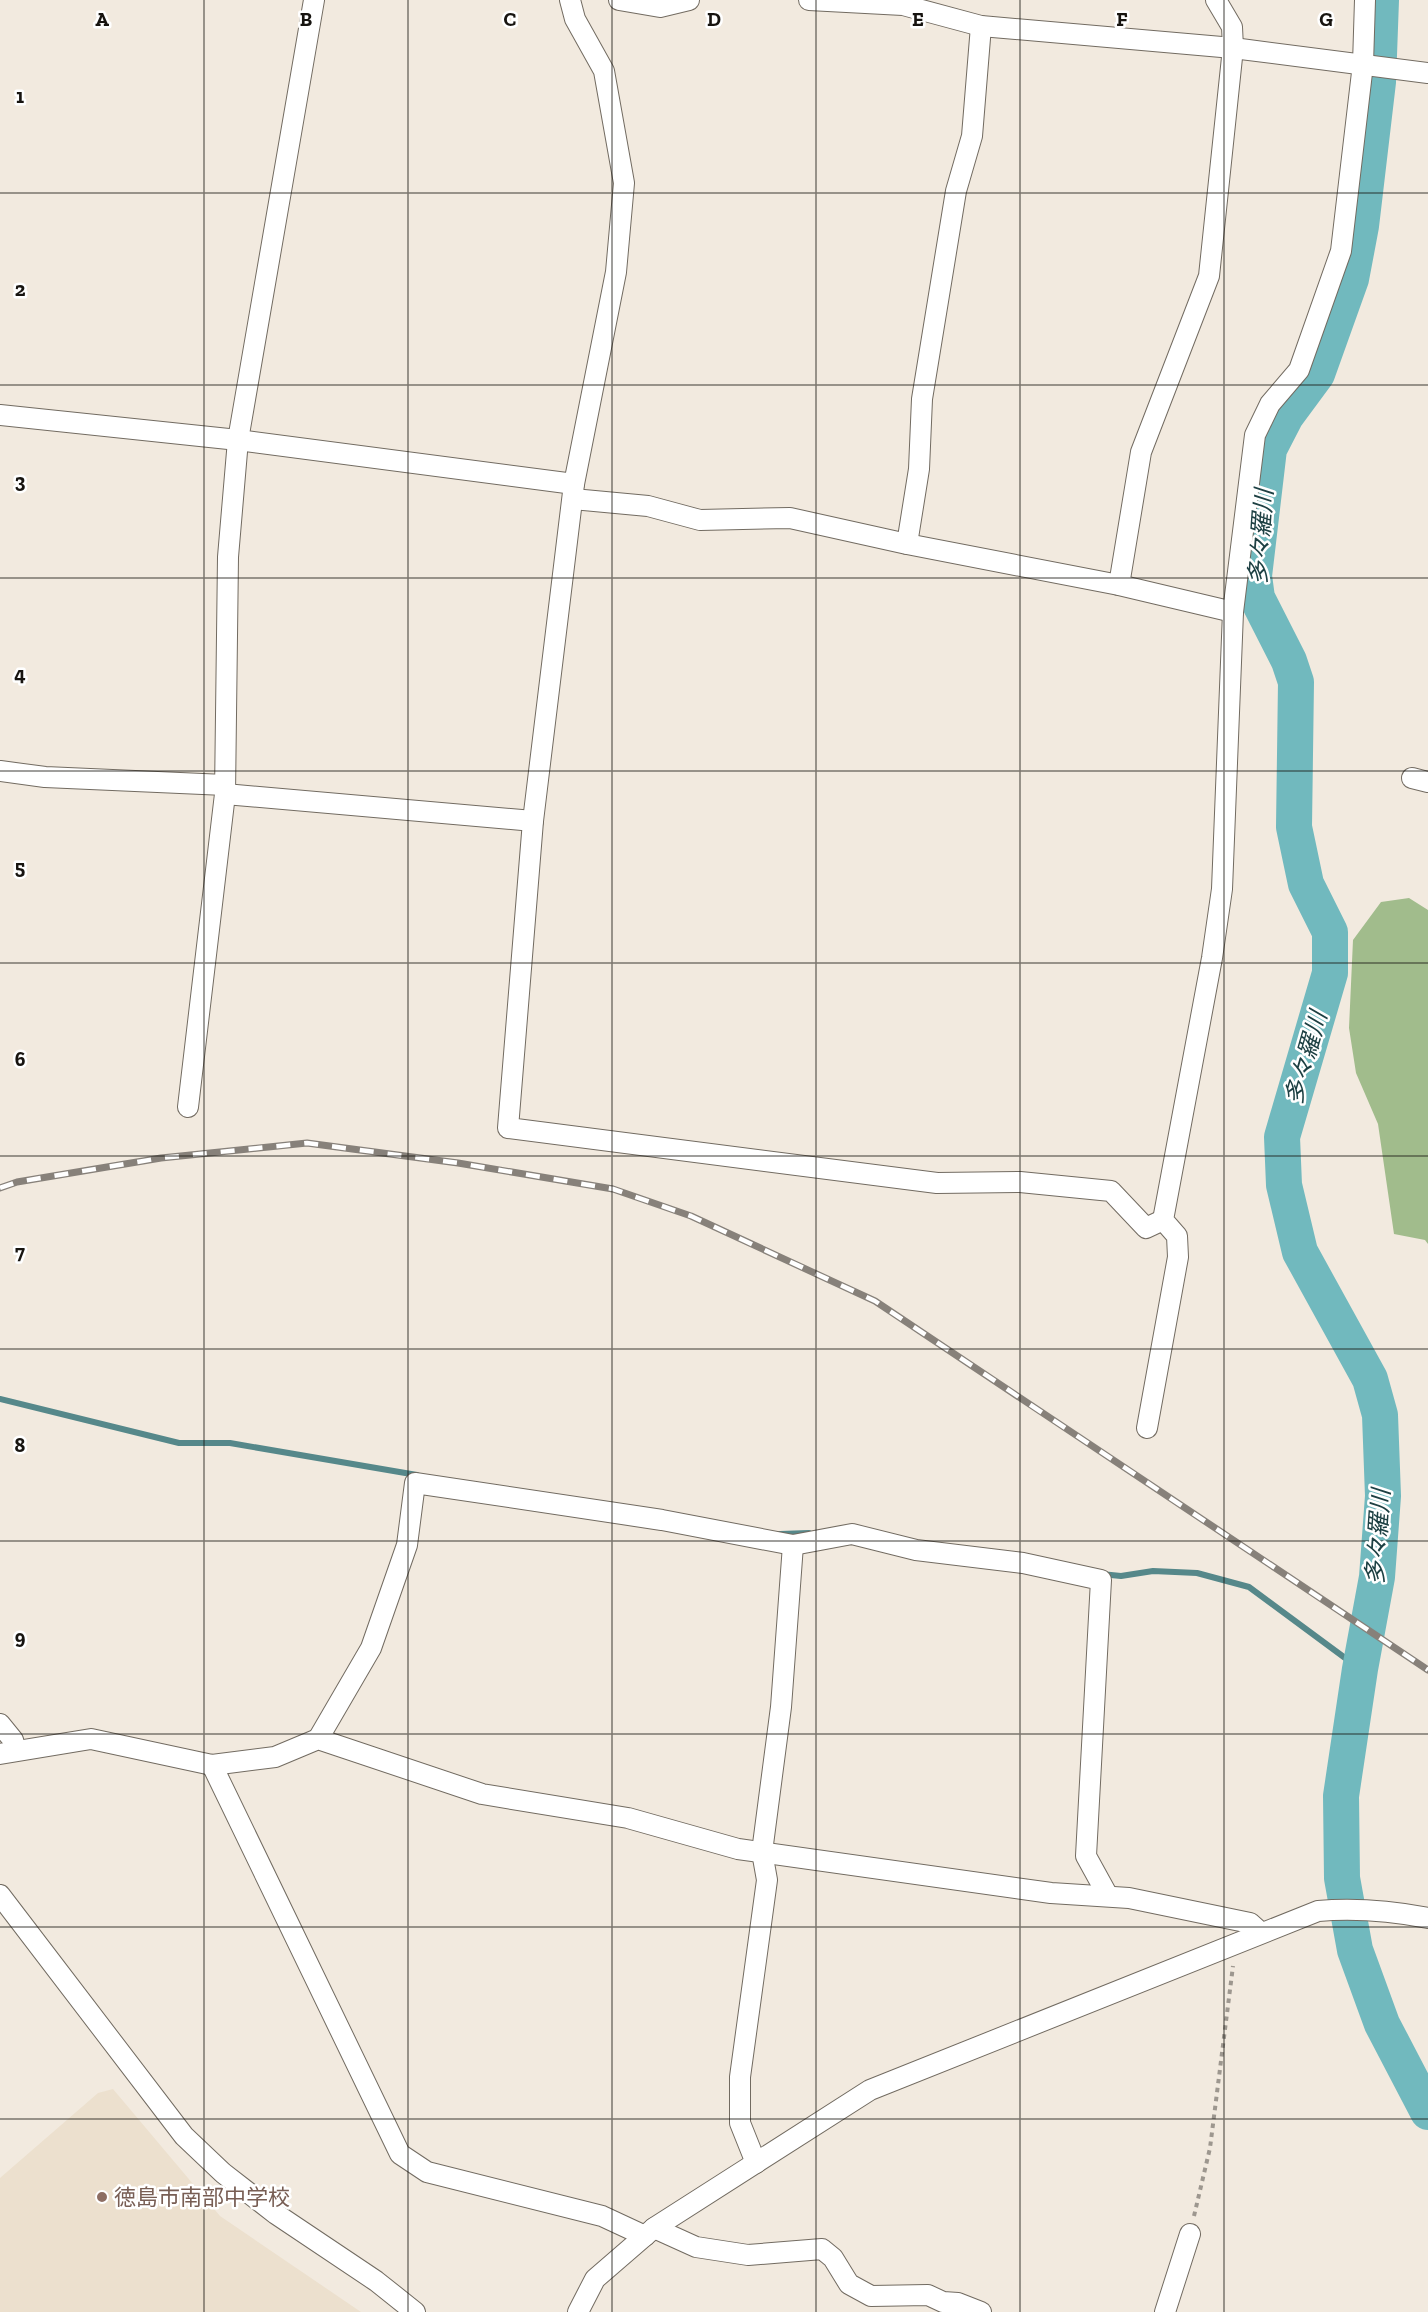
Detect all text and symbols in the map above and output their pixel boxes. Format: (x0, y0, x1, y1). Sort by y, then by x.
text: A (95, 7, 109, 31)
text: B (300, 7, 312, 31)
text: C (504, 7, 517, 31)
text: D (707, 7, 721, 31)
text: E (912, 7, 924, 31)
text: F (1116, 7, 1128, 31)
text: G (1319, 7, 1333, 31)
text: 1 (16, 84, 24, 108)
text: 2 (15, 277, 26, 301)
text: 3 (15, 469, 26, 493)
water label: 多々羅川 (1243, 485, 1279, 586)
text: 4 (14, 662, 26, 686)
text: 5 (15, 855, 25, 879)
water label: 多々羅川 (1278, 1005, 1334, 1108)
text: 6 (15, 1047, 26, 1071)
text: 7 (15, 1240, 25, 1264)
text: 8 (15, 1433, 26, 1457)
water label: 多々羅川 (1360, 1485, 1396, 1586)
text: 9 (15, 1625, 26, 1649)
place label: 徳島市南部中学校 (114, 2184, 290, 2211)
marker: 徳島市南部中学校 (95, 2190, 109, 2204)

